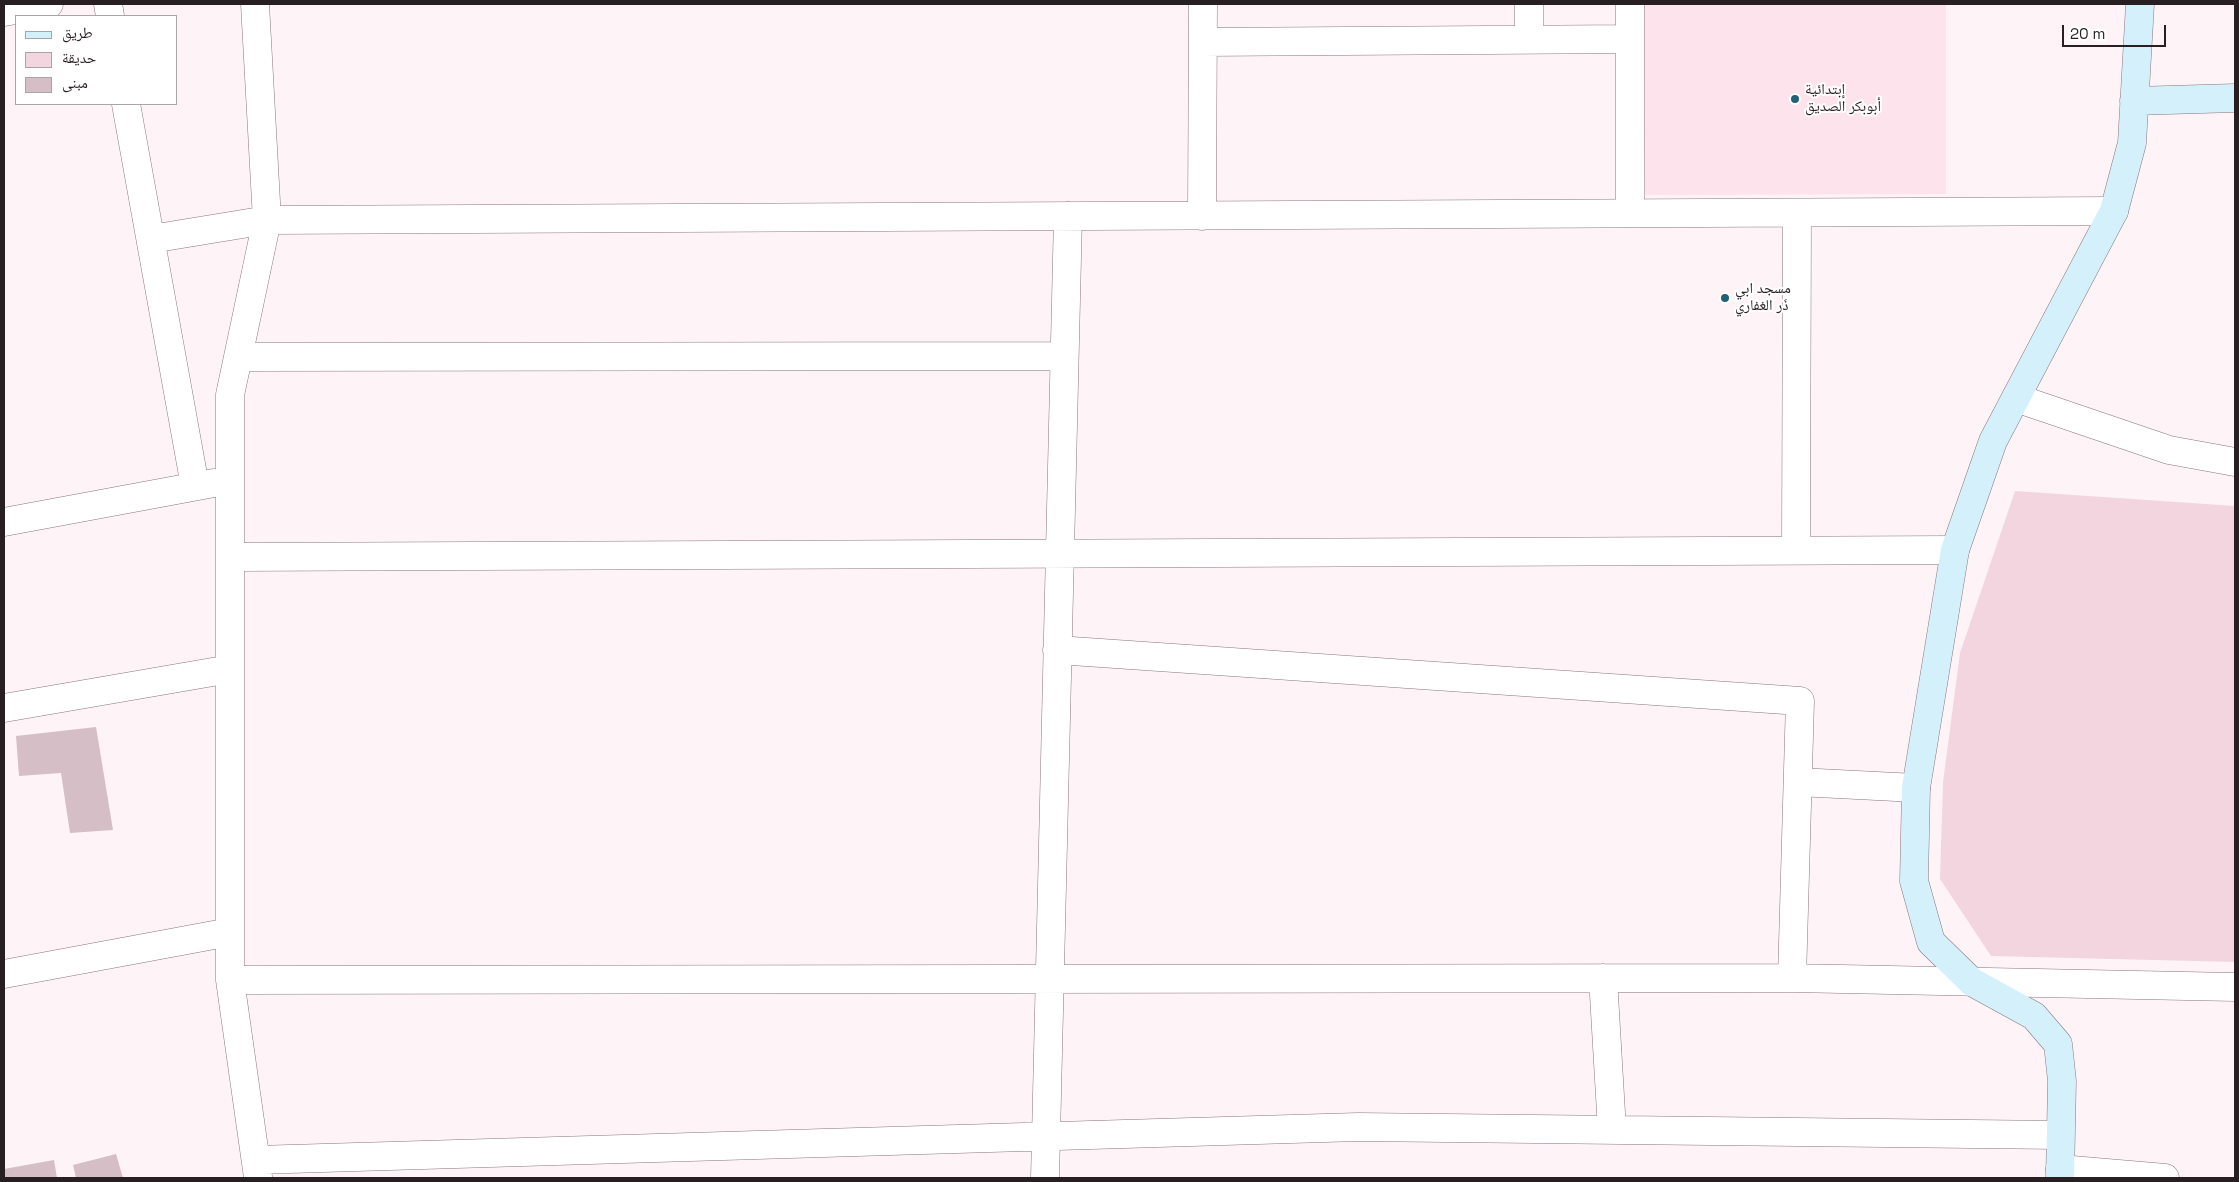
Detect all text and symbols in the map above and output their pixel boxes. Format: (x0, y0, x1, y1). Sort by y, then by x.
legend (15, 15, 178, 105)
scale bar (2064, 15, 2168, 47)
text: طريق (62, 23, 93, 42)
text: 20 m (2070, 24, 2105, 43)
text: حديقة (62, 48, 96, 67)
text: مبنى (62, 73, 88, 92)
place label: إبتدائية أبوبكر الصديق (1805, 81, 1881, 116)
marker: إبتدائية أبوبكر الصديق (1789, 93, 1801, 105)
place label: مسجد ابي ذَر الغفاري (1735, 280, 1791, 315)
marker: مسجد ابي ذَر الغفاري (1719, 292, 1731, 304)

